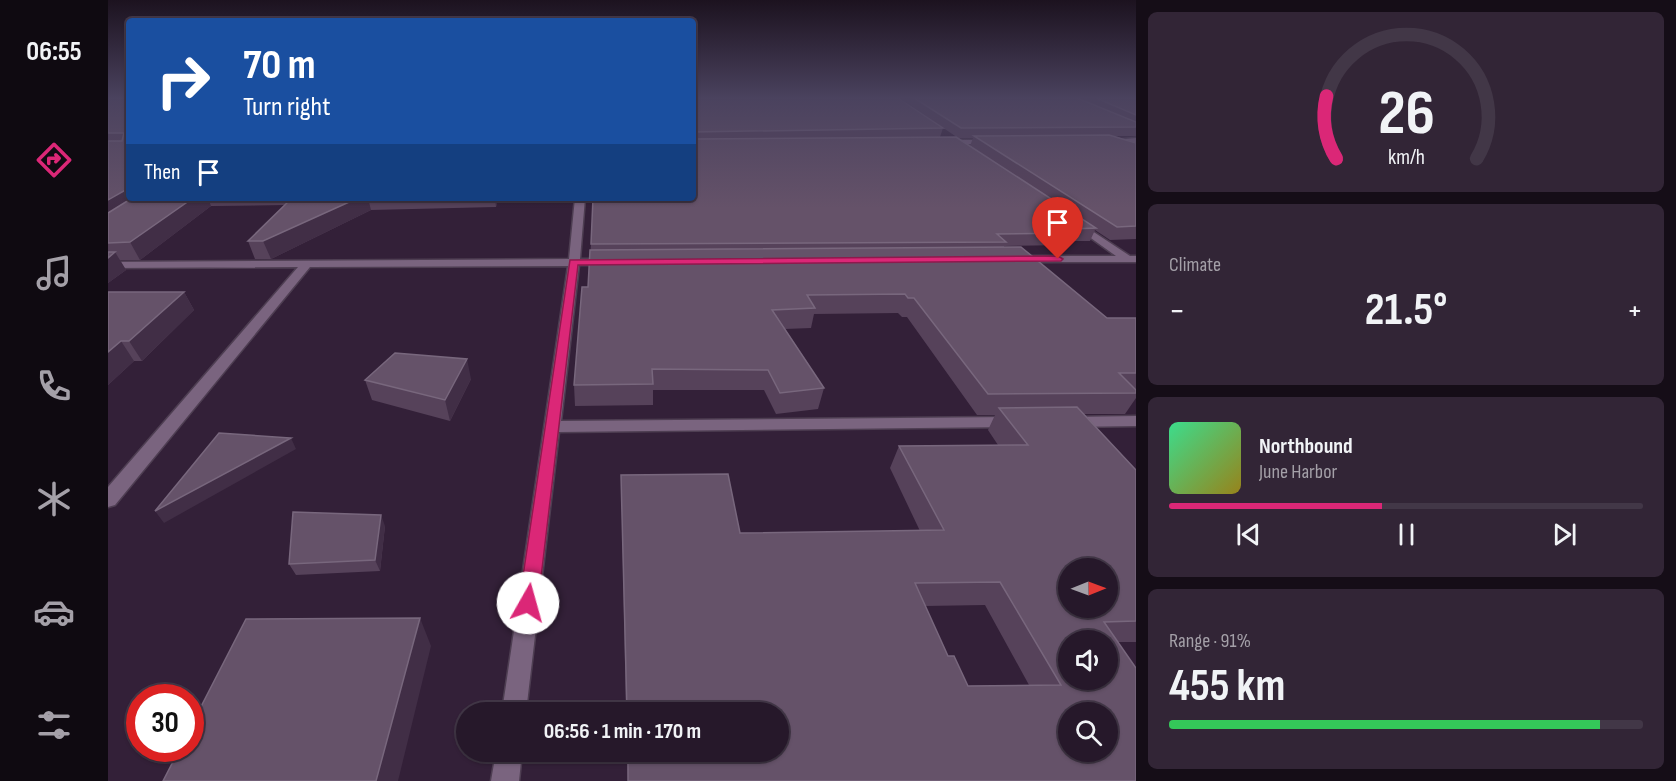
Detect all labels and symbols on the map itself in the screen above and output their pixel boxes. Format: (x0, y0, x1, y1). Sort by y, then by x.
pin (1032, 197, 1083, 259)
north arrow (1058, 558, 1118, 618)
position arrow (496, 571, 560, 635)
speed limit sign: 30 (126, 684, 204, 762)

